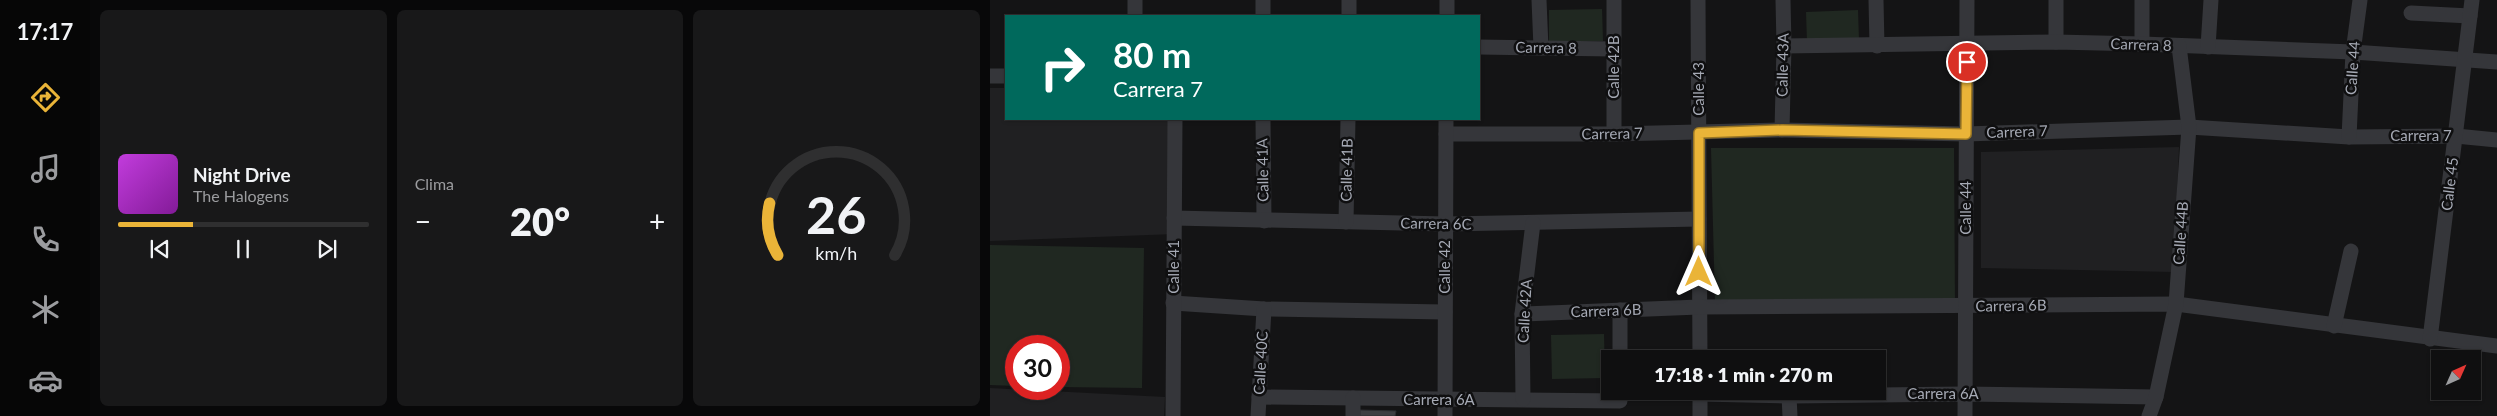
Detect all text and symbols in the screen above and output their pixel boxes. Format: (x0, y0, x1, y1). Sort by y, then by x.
text: 17:17 (17, 18, 73, 45)
street label: Calle 43A (1772, 32, 1792, 97)
text: 80 m (1113, 33, 1191, 75)
street label: Carrera 8 (2110, 34, 2172, 54)
icon: right (1030, 35, 1095, 100)
street label: Calle 42B (1604, 35, 1622, 99)
street label: Carrera 8 (1515, 37, 1577, 57)
street label: Calle 44 (2341, 40, 2363, 95)
pin (1946, 41, 1988, 83)
icon: arrive (1953, 48, 1981, 76)
street label: Calle 43 (1689, 62, 1707, 116)
text: Carrera 7 (1113, 75, 1203, 102)
icon: directions (28, 80, 63, 115)
street label: Carrera 7 (1986, 121, 2048, 141)
street label: Carrera 7 (1581, 123, 1643, 143)
street label: Carrera 7 (2390, 126, 2452, 144)
street label: Calle 41A (1252, 137, 1272, 202)
street label: Calle 41B (1336, 138, 1356, 202)
icon: music (28, 151, 63, 186)
street label: Calle 45 (2437, 156, 2461, 212)
text: Night Drive (193, 163, 291, 186)
text: Clima (415, 174, 454, 193)
street label: Calle 44 (1956, 181, 1974, 235)
text: 26 (806, 183, 867, 245)
text: The Halogens (193, 186, 289, 205)
text: 20° (510, 198, 570, 244)
street label: Calle 44B (2169, 201, 2191, 265)
text: − (415, 204, 431, 238)
text: + (649, 204, 665, 238)
street label: Carrera 6C (1400, 213, 1472, 233)
icon: phone (28, 222, 63, 257)
icon: previous (146, 235, 174, 263)
icon: pause (229, 235, 257, 263)
icon: next (313, 235, 341, 263)
street label: Calle 41 (1164, 240, 1182, 294)
street label: Calle 42 (1435, 240, 1453, 294)
text: km/h (816, 242, 858, 264)
position arrow (1672, 245, 1724, 297)
street label: Calle 42A (1513, 278, 1535, 343)
icon: climate (28, 292, 63, 327)
street label: Carrera 6B (1975, 295, 2047, 315)
street label: Carrera 6B (1570, 300, 1642, 320)
street label: Calle 40C (1249, 331, 1271, 395)
speed limit sign: 30 (1005, 335, 1070, 400)
north arrow (2431, 350, 2481, 400)
map controls (2431, 350, 2481, 400)
icon: car (28, 363, 63, 398)
text: 17:18 · 1 min · 270 m (1654, 363, 1833, 386)
street label: Carrera 6A (1907, 384, 1980, 402)
street label: Carrera 6A (1403, 390, 1476, 408)

